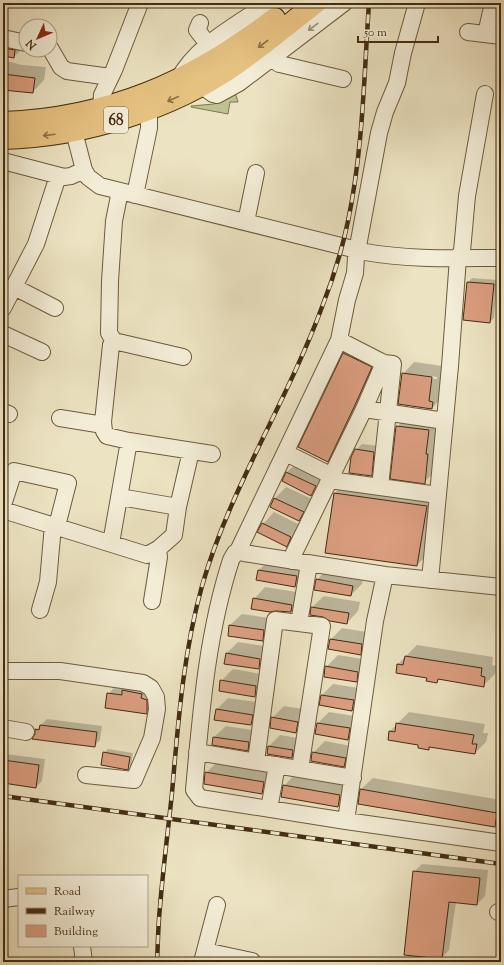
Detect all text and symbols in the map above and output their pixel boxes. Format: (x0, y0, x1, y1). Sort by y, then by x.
north arrow (18, 18, 58, 58)
scale bar (358, 18, 438, 44)
one-way arrow (307, 22, 318, 31)
text: 50 m (363, 24, 387, 42)
text: N (23, 35, 41, 54)
one-way arrow (258, 39, 269, 48)
one-way arrow (168, 96, 180, 103)
road number: 68 (104, 107, 128, 133)
one-way arrow (43, 131, 56, 139)
legend (18, 875, 148, 947)
text: Road (54, 883, 81, 901)
text: Railway (54, 903, 95, 921)
text: Building (54, 923, 98, 941)

